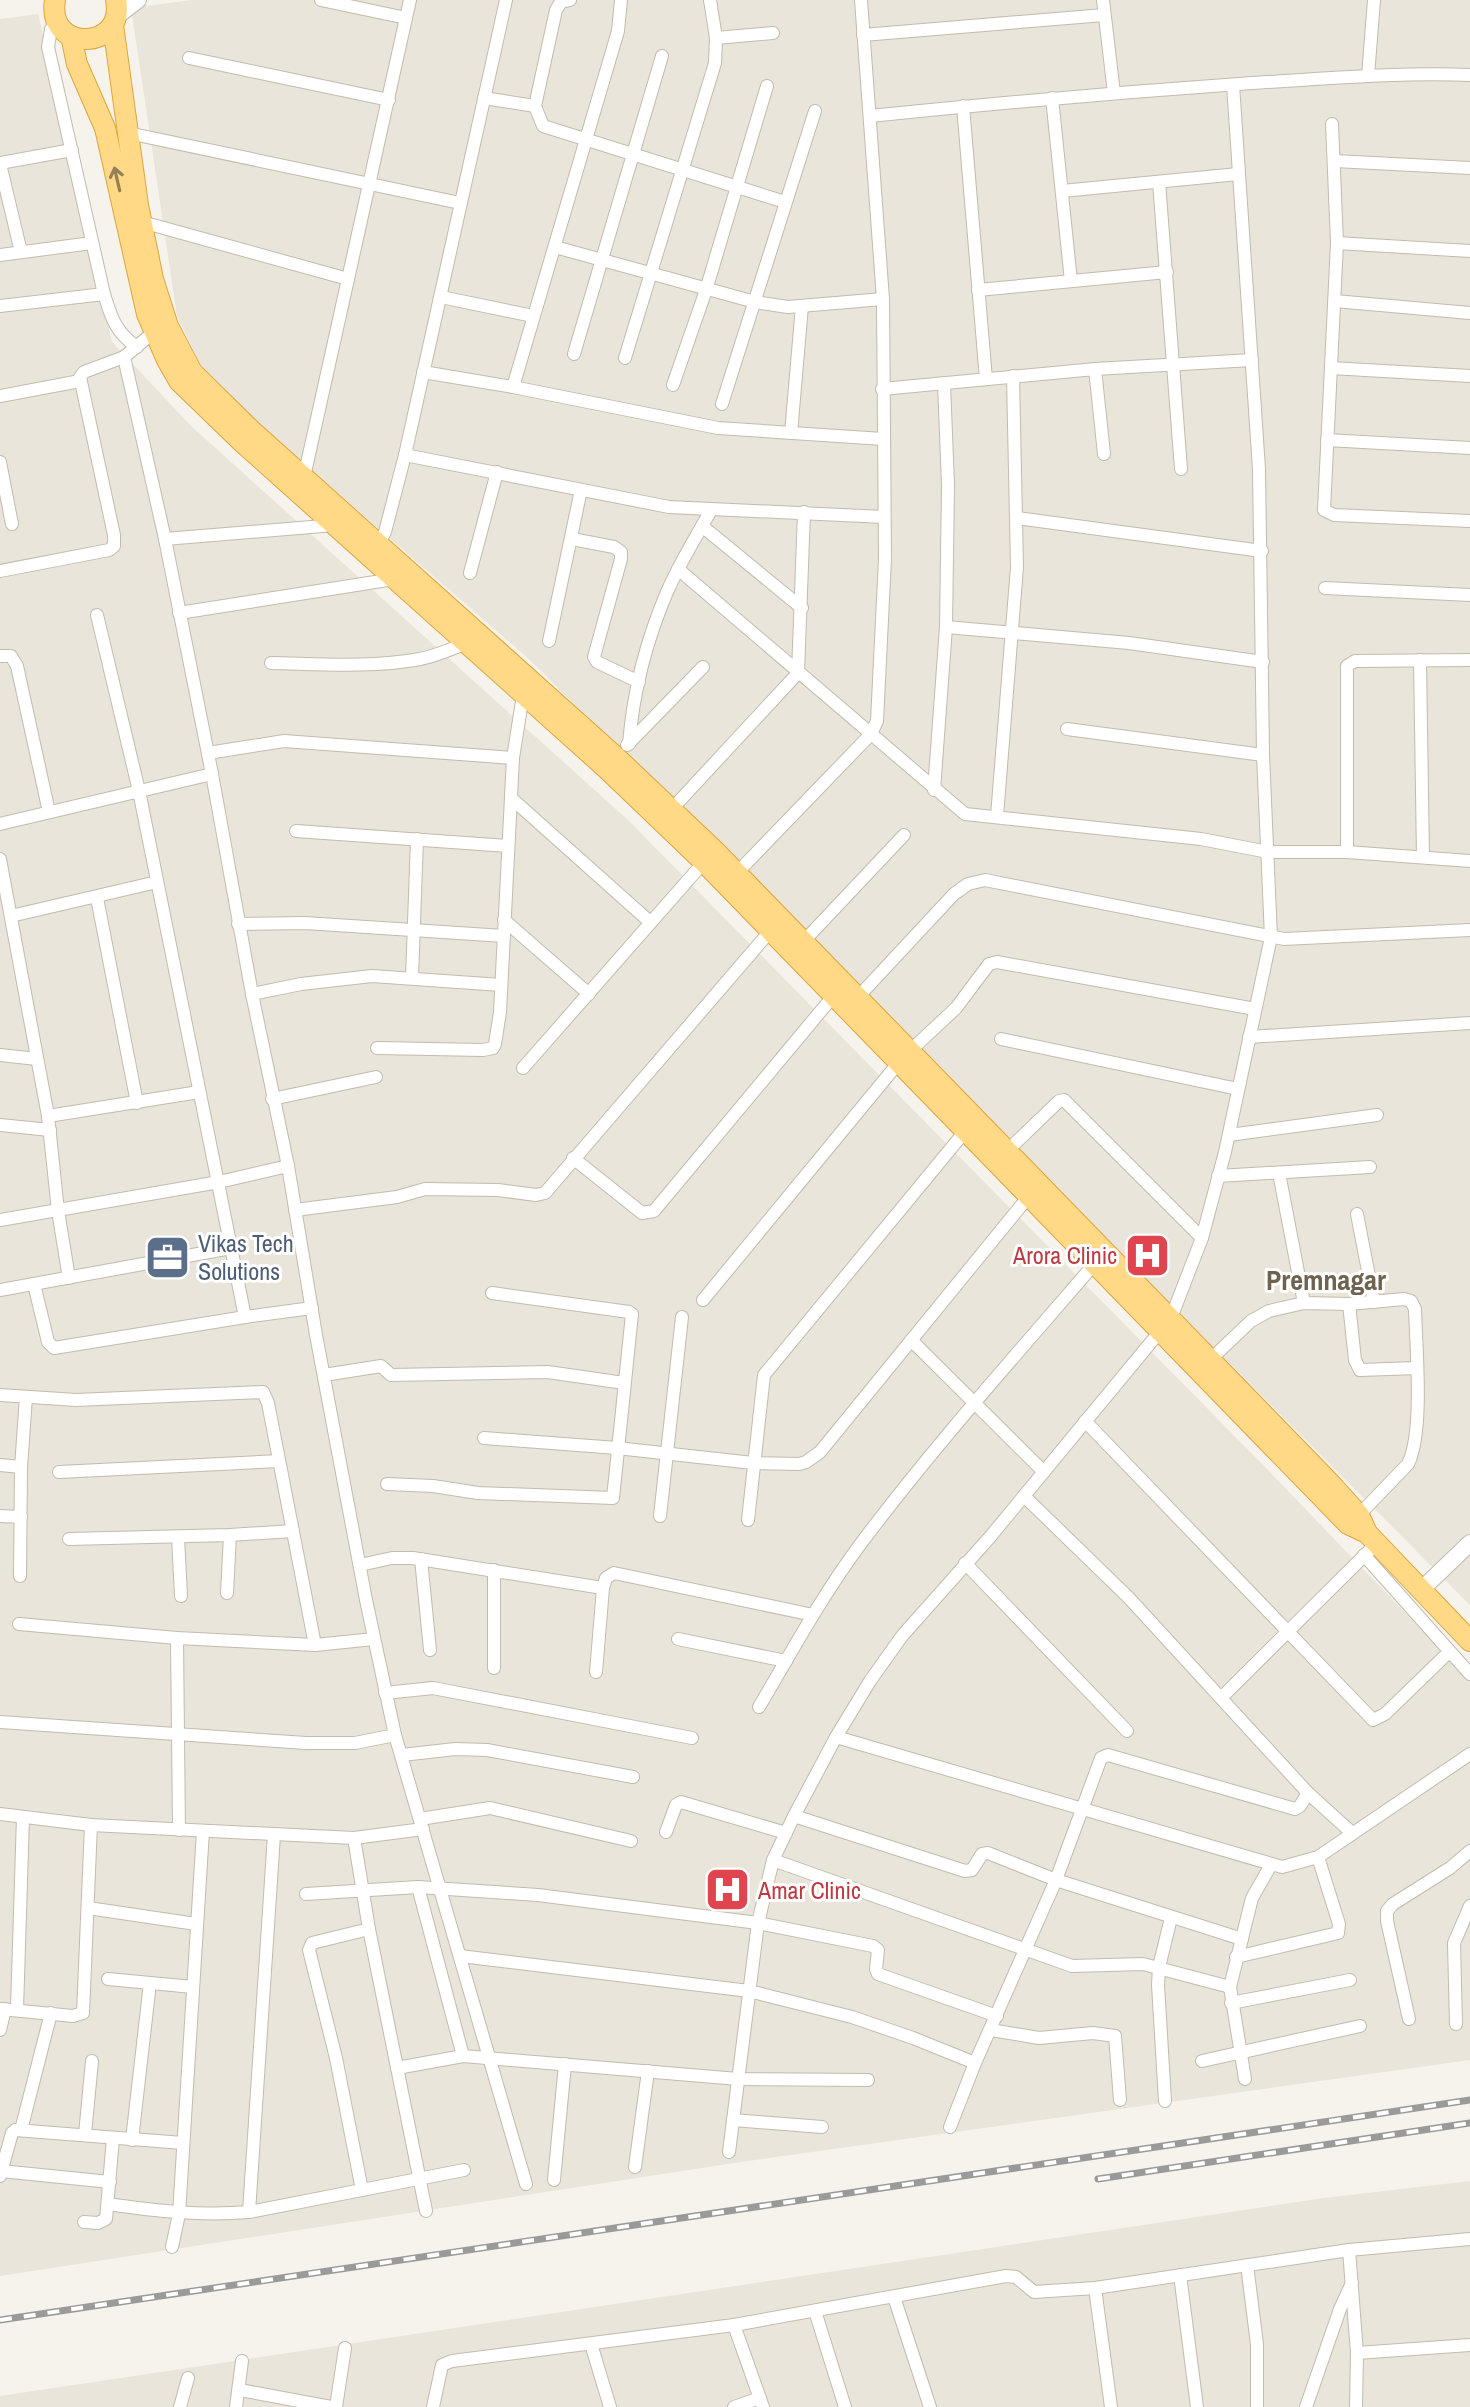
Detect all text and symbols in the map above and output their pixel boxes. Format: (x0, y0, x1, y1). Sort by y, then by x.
one-way arrow (108, 166, 123, 192)
place label: Vikas Tech Solutions (198, 1227, 294, 1287)
hospital icon: Arora Clinic (1124, 1231, 1172, 1279)
office icon: Vikas Tech Solutions (143, 1233, 191, 1281)
place label: Arora Clinic (1012, 1239, 1117, 1271)
district label: Premnagar (1266, 1261, 1386, 1299)
hospital icon: Amar Clinic (703, 1866, 751, 1914)
place label: Amar Clinic (757, 1874, 861, 1906)

